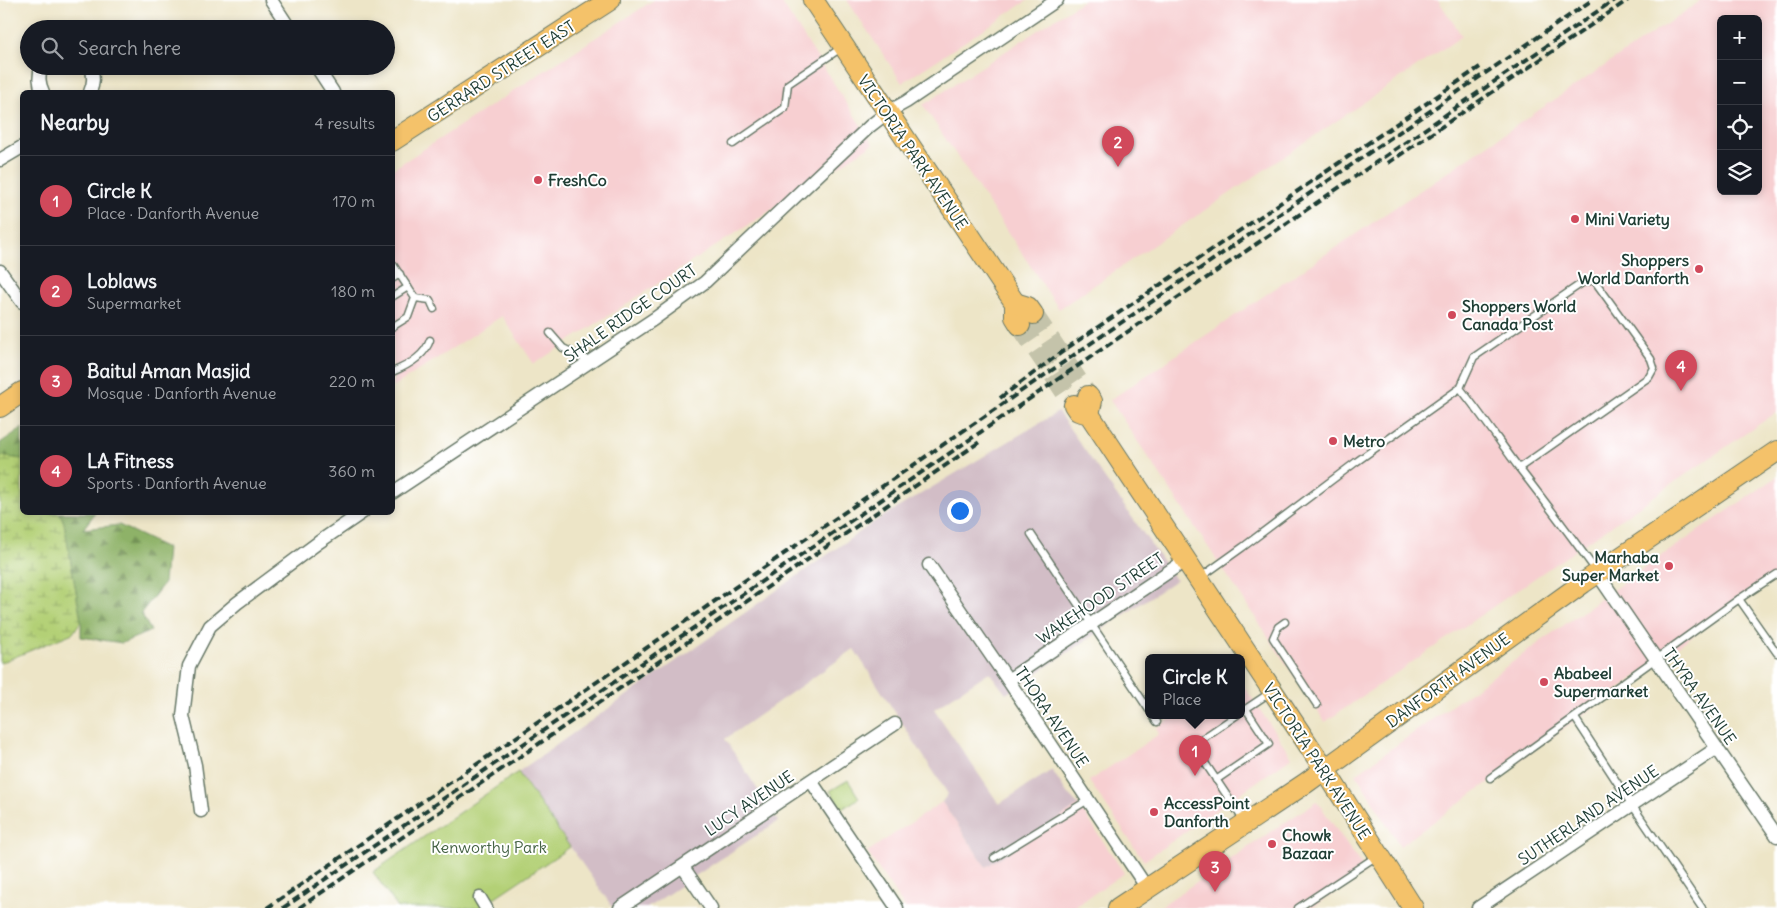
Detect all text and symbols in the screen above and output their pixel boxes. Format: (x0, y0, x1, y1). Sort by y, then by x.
map controls (1717, 15, 1762, 195)
button: + (1717, 15, 1762, 60)
street label: GERRARD STREET EAST (423, 16, 579, 126)
search box (20, 20, 395, 75)
icon: search (38, 34, 66, 62)
text: Search here (78, 36, 181, 60)
button: − (1717, 60, 1762, 105)
street label: VICTORIA PARK AVENUE (854, 71, 972, 233)
button: locate (1717, 105, 1762, 150)
text: Nearby (40, 109, 110, 136)
text: 4 results (314, 113, 375, 133)
pin: 2 (1102, 126, 1134, 167)
button: layers (1717, 150, 1762, 195)
place label: FreshCo (548, 170, 607, 190)
marker: FreshCo (532, 174, 544, 186)
text: Circle K (87, 179, 152, 203)
text: 1 (53, 191, 59, 211)
text: 170 m (332, 191, 375, 211)
text: Place · Danforth Avenue (87, 203, 259, 223)
place label: Mini Variety (1585, 209, 1670, 230)
marker: Mini Variety (1569, 213, 1581, 225)
place label: Shoppers World Danforth (1578, 250, 1689, 288)
street label: SHALE RIDGE COURT (560, 260, 700, 366)
marker: Shoppers World Danforth (1693, 263, 1705, 275)
text: Loblaws (87, 269, 157, 293)
text: 2 (52, 281, 60, 301)
text: 180 m (331, 281, 375, 301)
text: Supermarket (87, 293, 181, 313)
place label: Shoppers World Canada Post (1462, 296, 1577, 334)
marker: Shoppers World Canada Post (1446, 309, 1458, 321)
pin: 4 (1665, 350, 1697, 391)
text: Baitul Aman Masjid (87, 359, 251, 383)
text: 3 (51, 371, 61, 391)
text: 220 m (329, 371, 375, 391)
text: Mosque · Danforth Avenue (87, 383, 276, 403)
place label: Metro (1343, 431, 1385, 451)
marker: Metro (1327, 435, 1339, 447)
text: LA Fitness (87, 449, 174, 473)
text: 4 (51, 461, 61, 481)
text: 360 m (328, 461, 375, 481)
text: Sports · Danforth Avenue (87, 473, 267, 493)
your location (947, 498, 973, 524)
place label: Marhaba Super Market (1562, 547, 1660, 586)
street label: WAKEHOOD STREET (1032, 548, 1168, 648)
marker: Marhaba Super Market (1663, 560, 1675, 572)
street label: DANFORTH AVENUE (1382, 628, 1514, 732)
street label: THYRA AVENUE (1659, 644, 1741, 748)
popup (1145, 654, 1245, 719)
street label: THORA AVENUE (1011, 663, 1093, 771)
place label: Ababeel Supermarket (1554, 663, 1649, 702)
text: Circle K (1163, 665, 1227, 689)
marker: Ababeel Supermarket (1538, 676, 1550, 688)
street label: VICTORIA PARK AVENUE (1259, 679, 1375, 843)
text: Place (1163, 689, 1201, 709)
pin: 1 (1179, 735, 1211, 776)
street label: SUTHERLAND AVENUE (1514, 761, 1662, 869)
street label: LUCY AVENUE (701, 766, 797, 840)
place label: AccessPoint Danforth (1164, 793, 1250, 831)
marker: AccessPoint Danforth (1148, 806, 1160, 818)
place label: Chowk Bazaar (1282, 825, 1334, 863)
park label: Kenworthy Park (431, 837, 547, 857)
marker: Chowk Bazaar (1266, 838, 1278, 850)
pin: 3 (1199, 851, 1231, 892)

